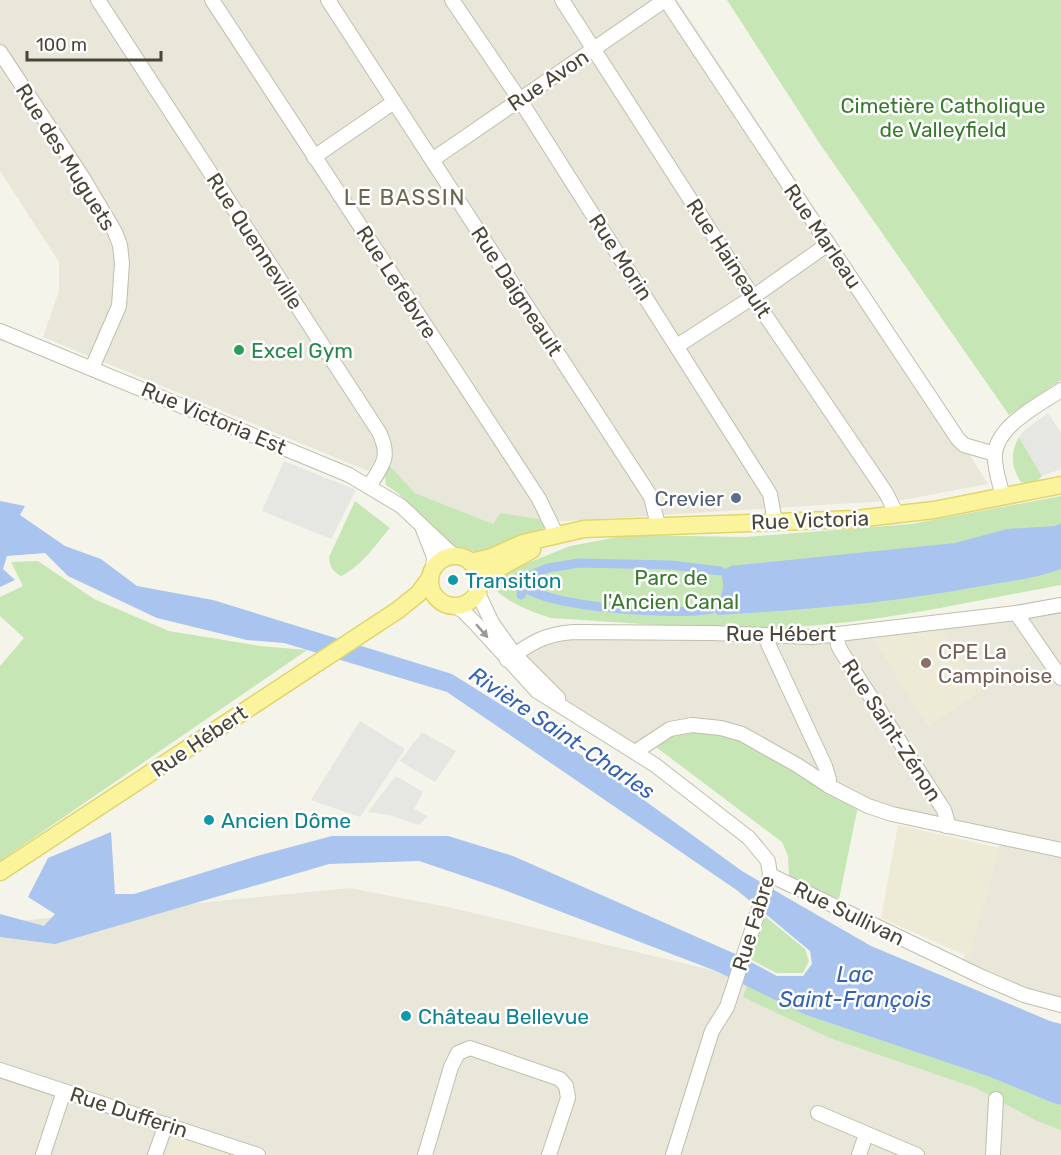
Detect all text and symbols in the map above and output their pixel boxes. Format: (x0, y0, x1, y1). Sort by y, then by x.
scale bar (27, 24, 160, 62)
text: 100 m (36, 34, 87, 56)
street label: Rue Avon (503, 44, 593, 116)
street label: Rue des Muguets (11, 79, 121, 235)
park label: Cimetière Catholique de Valleyfield (841, 93, 1045, 142)
street label: Rue Quenneville (202, 168, 308, 314)
street label: Rue Marleau (779, 179, 867, 293)
district label: LE BASSIN (344, 184, 466, 211)
street label: Rue Haineault (681, 194, 777, 322)
street label: Rue Morin (584, 209, 658, 305)
street label: Rue Lefebvre (351, 221, 443, 343)
street label: Rue Daigneault (466, 222, 568, 360)
place label: Excel Gym (251, 338, 353, 363)
marker: Excel Gym (232, 343, 246, 357)
street label: Rue Victoria Est (138, 376, 290, 460)
place label: Crevier (654, 486, 724, 511)
marker: Crevier (729, 491, 743, 505)
street label: Rue Victoria (751, 505, 869, 535)
park label: Parc de l'Ancien Canal (603, 565, 739, 614)
place label: Transition (465, 568, 561, 593)
marker: Transition (446, 573, 460, 587)
street label: Rue Hébert (726, 621, 836, 646)
one-way arrow (475, 623, 488, 638)
place label: CPE La Campinoise (938, 639, 1052, 688)
street label: Rue Saint-Zénon (837, 654, 947, 806)
marker: CPE La Campinoise (919, 656, 933, 670)
water label: Rivière Saint-Charles (464, 661, 660, 805)
street label: Rue Hébert (146, 700, 252, 782)
place label: Ancien Dôme (221, 808, 351, 833)
marker: Ancien Dôme (202, 813, 216, 827)
street label: Rue Fabre (727, 872, 779, 974)
street label: Rue Sullivan (790, 876, 908, 950)
water label: Lac Saint-François (779, 961, 931, 1013)
place label: Château Bellevue (418, 1004, 589, 1029)
marker: Château Bellevue (399, 1009, 413, 1023)
street label: Rue Dufferin (67, 1081, 191, 1143)

